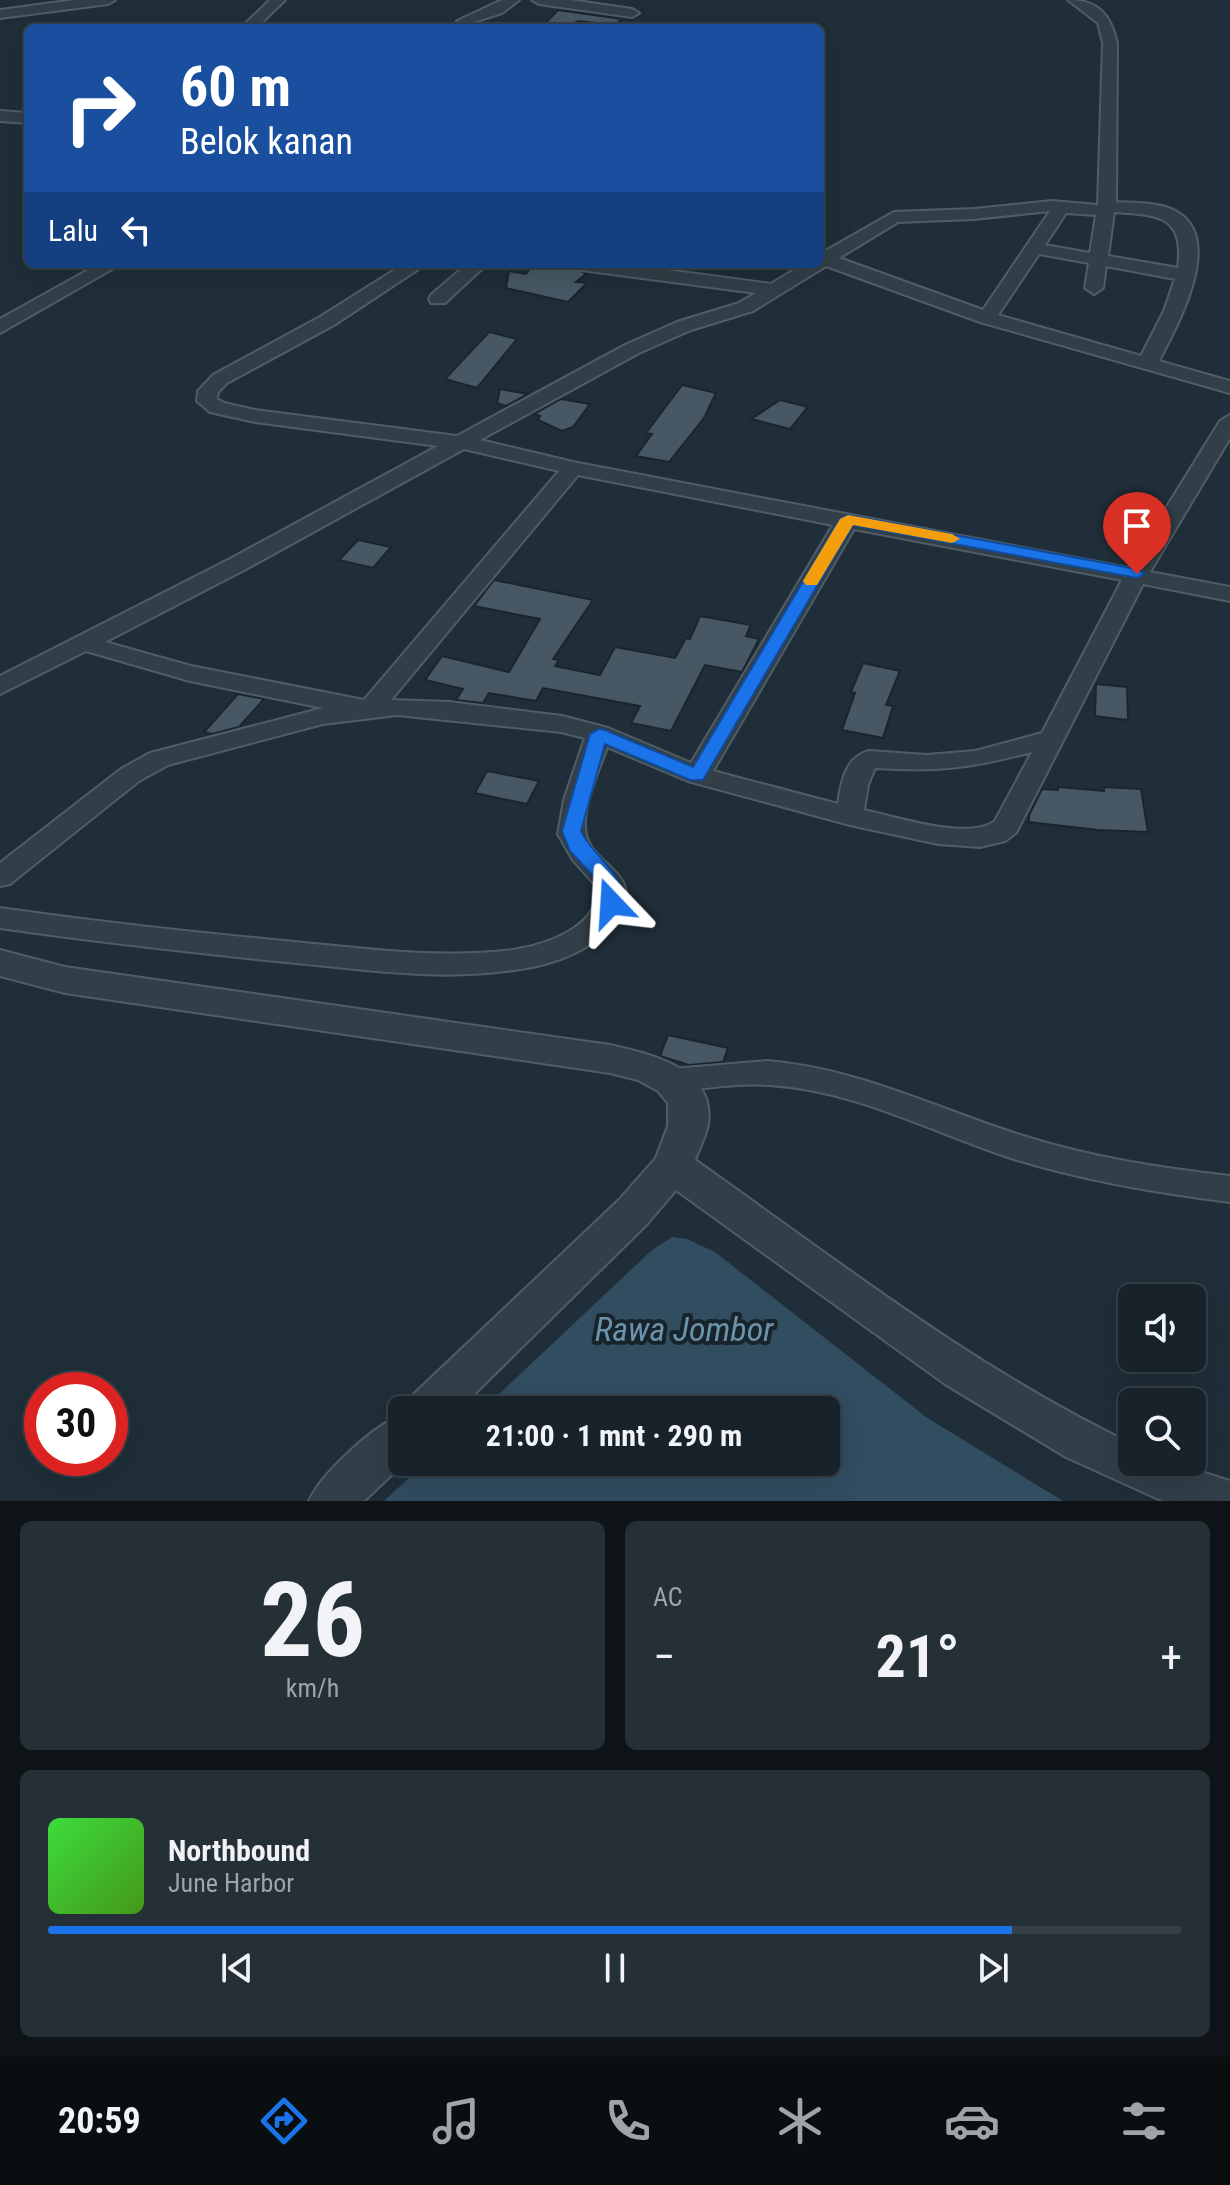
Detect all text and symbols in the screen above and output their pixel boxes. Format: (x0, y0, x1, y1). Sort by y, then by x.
text: 60 m (180, 54, 291, 120)
icon: right (48, 56, 152, 160)
text: Belok kanan (180, 121, 353, 163)
icon: left (114, 208, 158, 252)
text: Lalu (48, 213, 98, 248)
pin (1103, 492, 1171, 574)
icon: arrive (1115, 504, 1159, 548)
position arrow (569, 861, 653, 945)
map controls (1118, 1284, 1206, 1476)
button: sound (1118, 1284, 1206, 1372)
water label: Rawa Jombor (595, 1309, 774, 1349)
speed limit sign: 30 (24, 1372, 128, 1476)
button: search (1118, 1388, 1206, 1476)
text: 21:00 · 1 mnt · 290 m (486, 1418, 742, 1453)
text: 26 (260, 1560, 365, 1681)
text: AC (653, 1582, 683, 1612)
text: 21° (876, 1621, 960, 1692)
text: − (653, 1631, 675, 1683)
text: + (1160, 1631, 1182, 1683)
text: km/h (286, 1673, 339, 1703)
text: Northbound (168, 1833, 310, 1868)
text: June Harbor (168, 1868, 294, 1898)
icon: previous (215, 1946, 259, 1990)
icon: pause (593, 1946, 637, 1990)
icon: next (971, 1946, 1015, 1990)
icon: directions (256, 2093, 312, 2149)
icon: music (428, 2093, 484, 2149)
icon: phone (600, 2093, 656, 2149)
icon: climate (772, 2093, 828, 2149)
icon: car (944, 2093, 1000, 2149)
icon: filters (1116, 2093, 1172, 2149)
text: 20:59 (58, 2100, 141, 2142)

